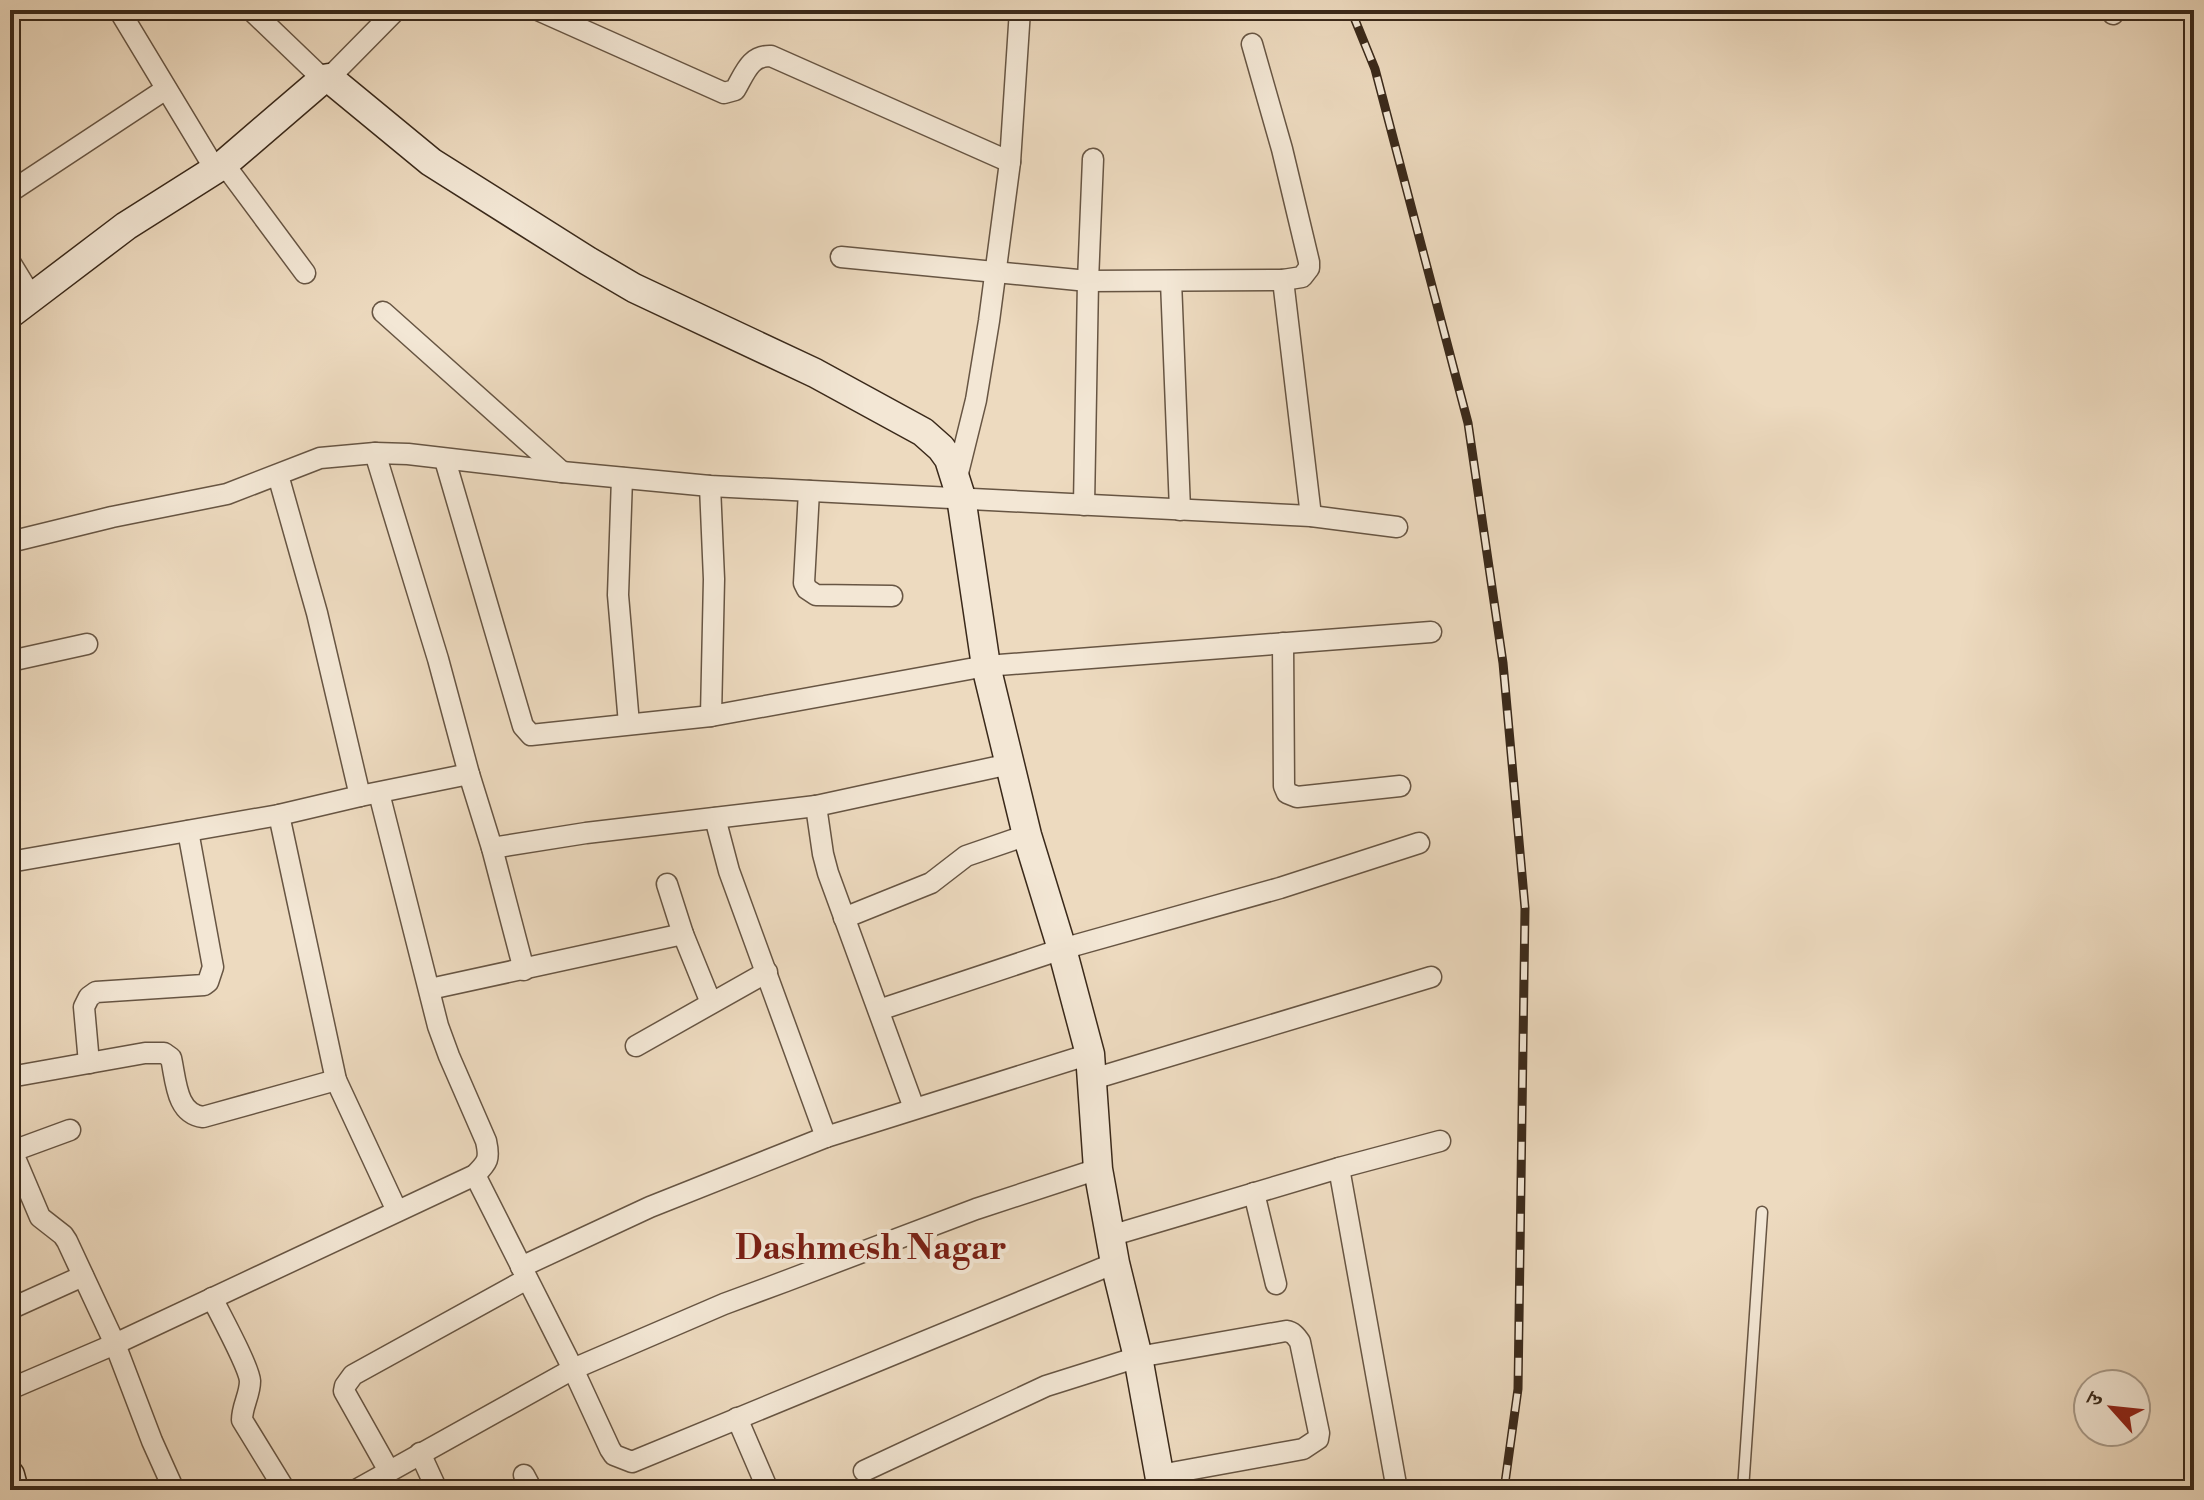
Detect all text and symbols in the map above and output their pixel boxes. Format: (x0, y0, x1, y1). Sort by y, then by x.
district label: Dashmesh Nagar (735, 1228, 1007, 1270)
north arrow (2072, 1368, 2152, 1448)
text: उ (2080, 1387, 2111, 1413)

